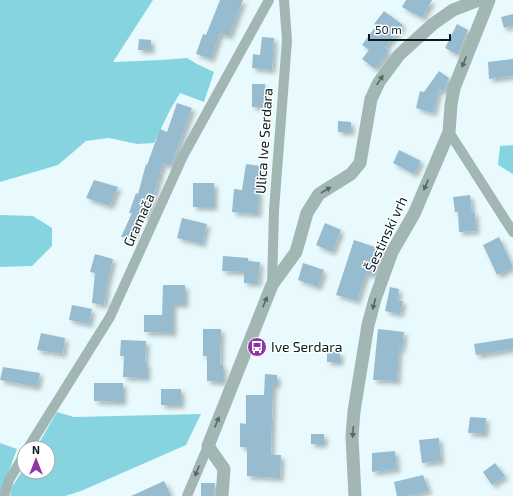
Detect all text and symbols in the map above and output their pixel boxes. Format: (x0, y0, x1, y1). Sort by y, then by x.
scale bar (369, 16, 450, 42)
text: 50 m (375, 22, 402, 36)
one-way arrow (460, 57, 466, 69)
one-way arrow (376, 75, 384, 85)
street label: Ulica Ive Serdara (251, 87, 276, 194)
one-way arrow (423, 179, 429, 191)
one-way arrow (320, 187, 332, 194)
street label: Gramača (119, 190, 158, 249)
street label: Šestinski vrh (361, 193, 410, 274)
one-way arrow (263, 295, 269, 307)
one-way arrow (370, 297, 376, 310)
bus stop icon: Ive Serdara (246, 336, 268, 358)
place label: Ive Serdara (271, 338, 343, 355)
one-way arrow (215, 416, 221, 428)
one-way arrow (349, 426, 356, 438)
north arrow (16, 440, 56, 480)
text: N (32, 443, 40, 456)
one-way arrow (194, 466, 200, 478)

